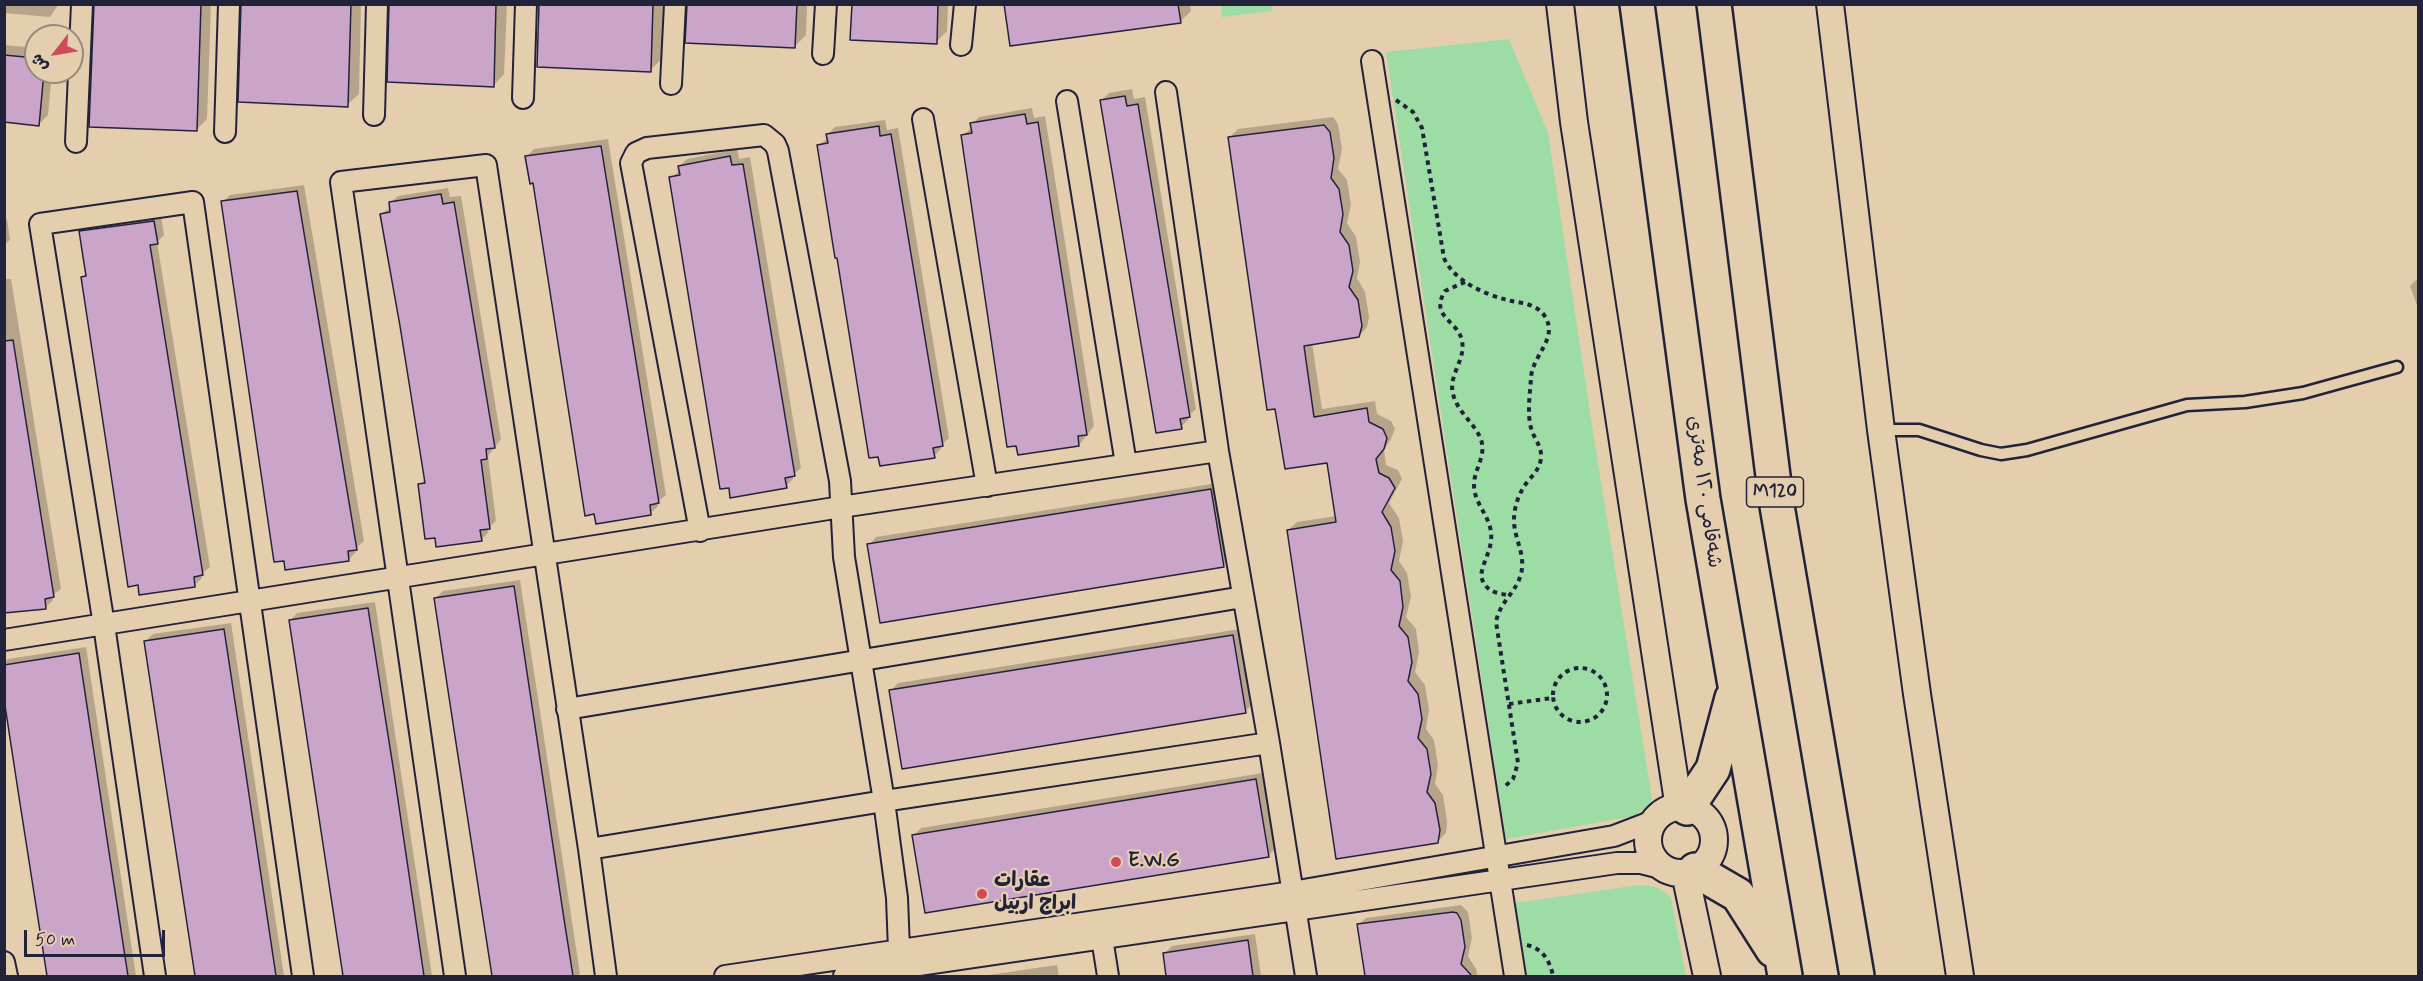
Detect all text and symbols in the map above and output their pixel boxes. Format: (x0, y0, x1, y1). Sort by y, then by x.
north arrow (24, 24, 84, 84)
text: ش (26, 50, 53, 75)
street label: شەقامی ١٢٠ مەتری (1680, 414, 1726, 570)
road number: M120 (1746, 477, 1804, 507)
place label: E.W.G (1128, 850, 1179, 874)
marker: E.W.G (1109, 855, 1123, 869)
place label: عقارات ابراج اربیل (994, 870, 1076, 917)
marker: عقارات ابراج اربیل (975, 887, 989, 901)
scale bar (27, 918, 168, 956)
text: 50 m (35, 928, 75, 952)

